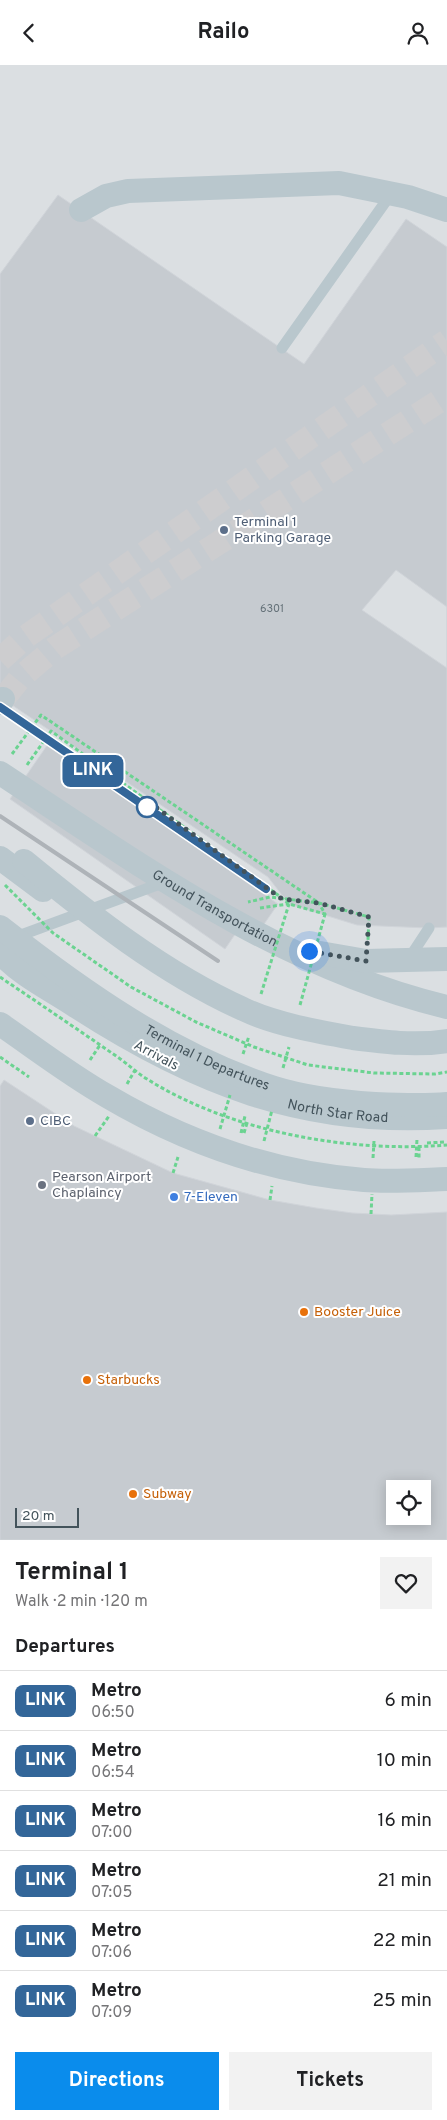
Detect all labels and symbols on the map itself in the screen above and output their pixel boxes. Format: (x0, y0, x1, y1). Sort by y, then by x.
place label: Terminal 1 Parking Garage (234, 514, 331, 547)
marker: Terminal 1 Parking Garage (218, 524, 230, 536)
house number: 6301 (260, 602, 284, 616)
line badge: LINK (58, 755, 128, 787)
unlabelled marker (136, 796, 158, 818)
street label: Ground Transportation (149, 866, 280, 951)
your location (297, 939, 322, 964)
street label: Terminal 1 Departures (141, 1022, 272, 1094)
street label: Arrivals (131, 1037, 181, 1075)
street label: North Star Road (286, 1096, 389, 1127)
place label: CIBC (40, 1113, 71, 1130)
marker: CIBC (24, 1115, 36, 1127)
place label: Pearson Airport Chaplaincy (52, 1169, 151, 1202)
marker: Pearson Airport Chaplaincy (36, 1179, 48, 1191)
place label: 7-Eleven (184, 1189, 238, 1206)
marker: 7-Eleven (168, 1191, 180, 1203)
place label: Booster Juice (314, 1304, 401, 1321)
marker: Booster Juice (298, 1306, 310, 1318)
place label: Starbucks (97, 1372, 160, 1389)
marker: Starbucks (81, 1374, 93, 1386)
place label: Subway (143, 1486, 192, 1503)
marker: Subway (127, 1488, 139, 1500)
scale bar (15, 1505, 79, 1528)

